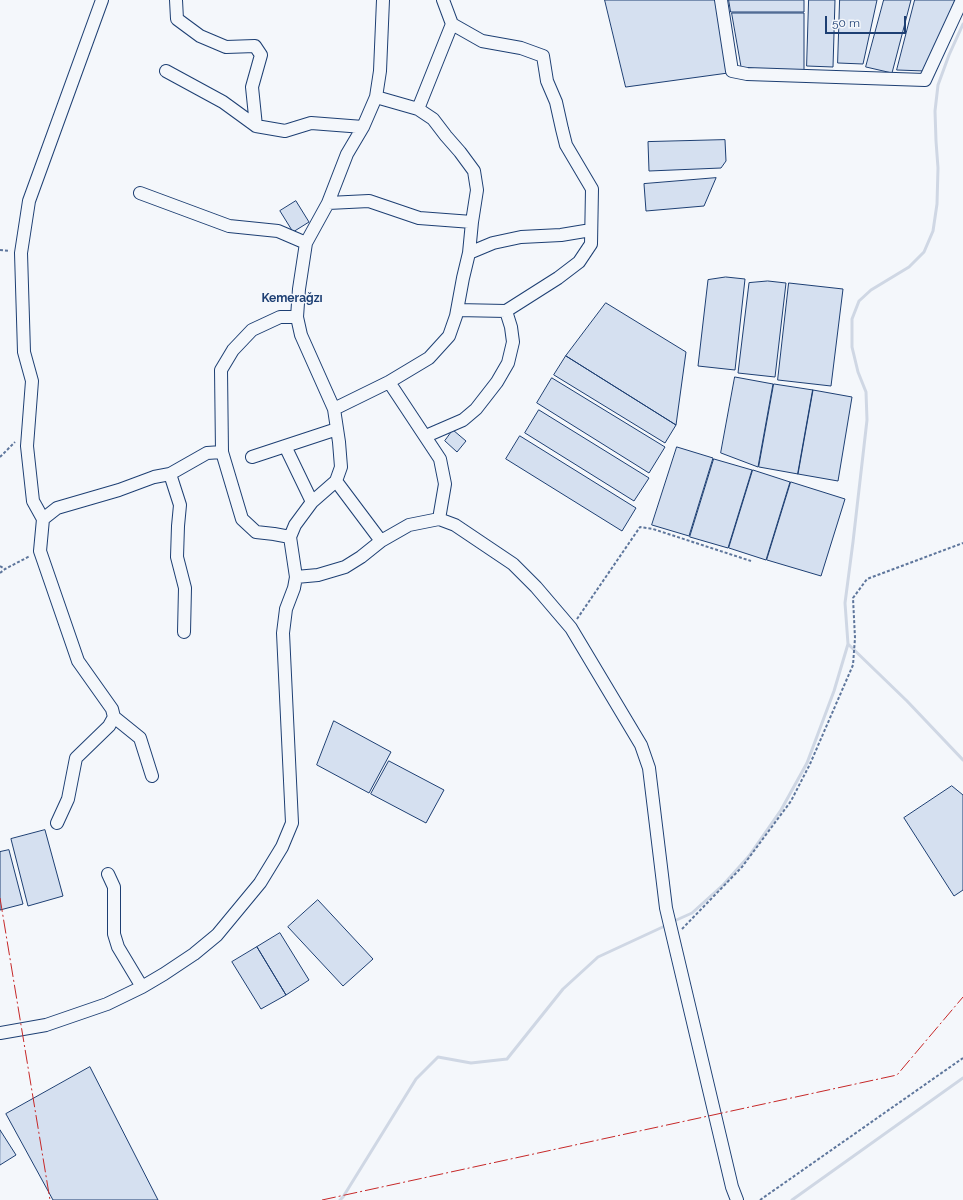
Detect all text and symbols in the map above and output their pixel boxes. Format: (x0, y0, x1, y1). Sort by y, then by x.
scale bar (827, 8, 908, 34)
text: 50 m (832, 16, 860, 30)
district label: Kemerağzı (261, 291, 323, 305)

